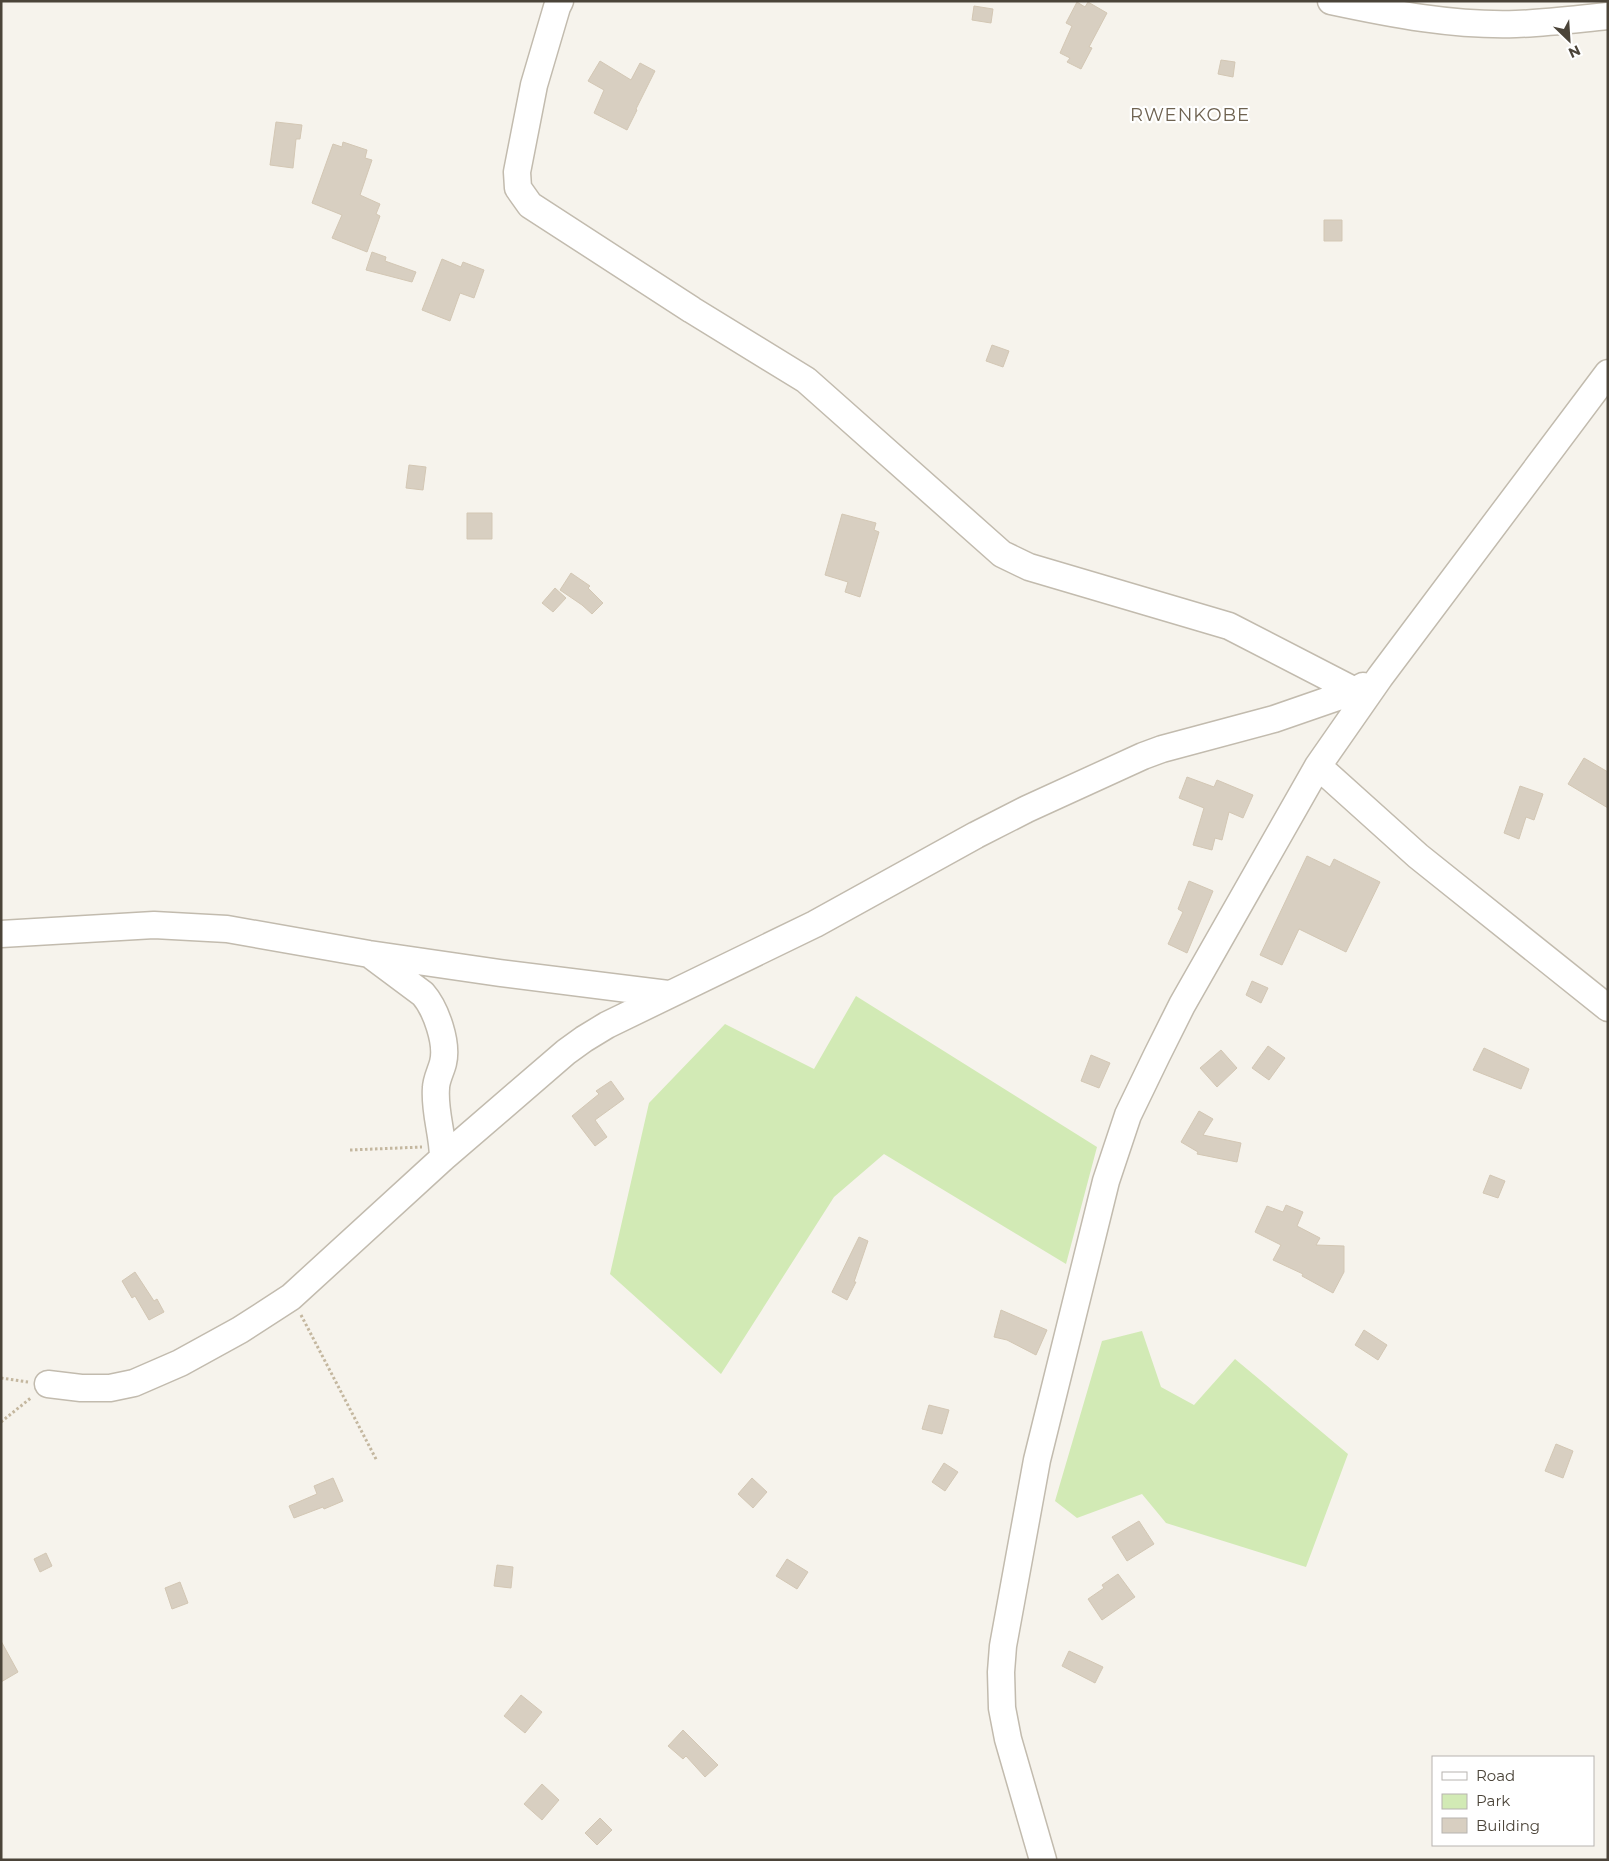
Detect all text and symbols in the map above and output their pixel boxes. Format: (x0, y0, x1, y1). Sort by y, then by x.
north arrow (1544, 15, 1594, 65)
text: N (1566, 41, 1583, 62)
district label: RWENKOBE (1130, 104, 1250, 126)
legend (1432, 1756, 1594, 1846)
text: Road (1476, 1766, 1515, 1785)
text: Park (1476, 1791, 1510, 1810)
text: Building (1476, 1816, 1540, 1835)

